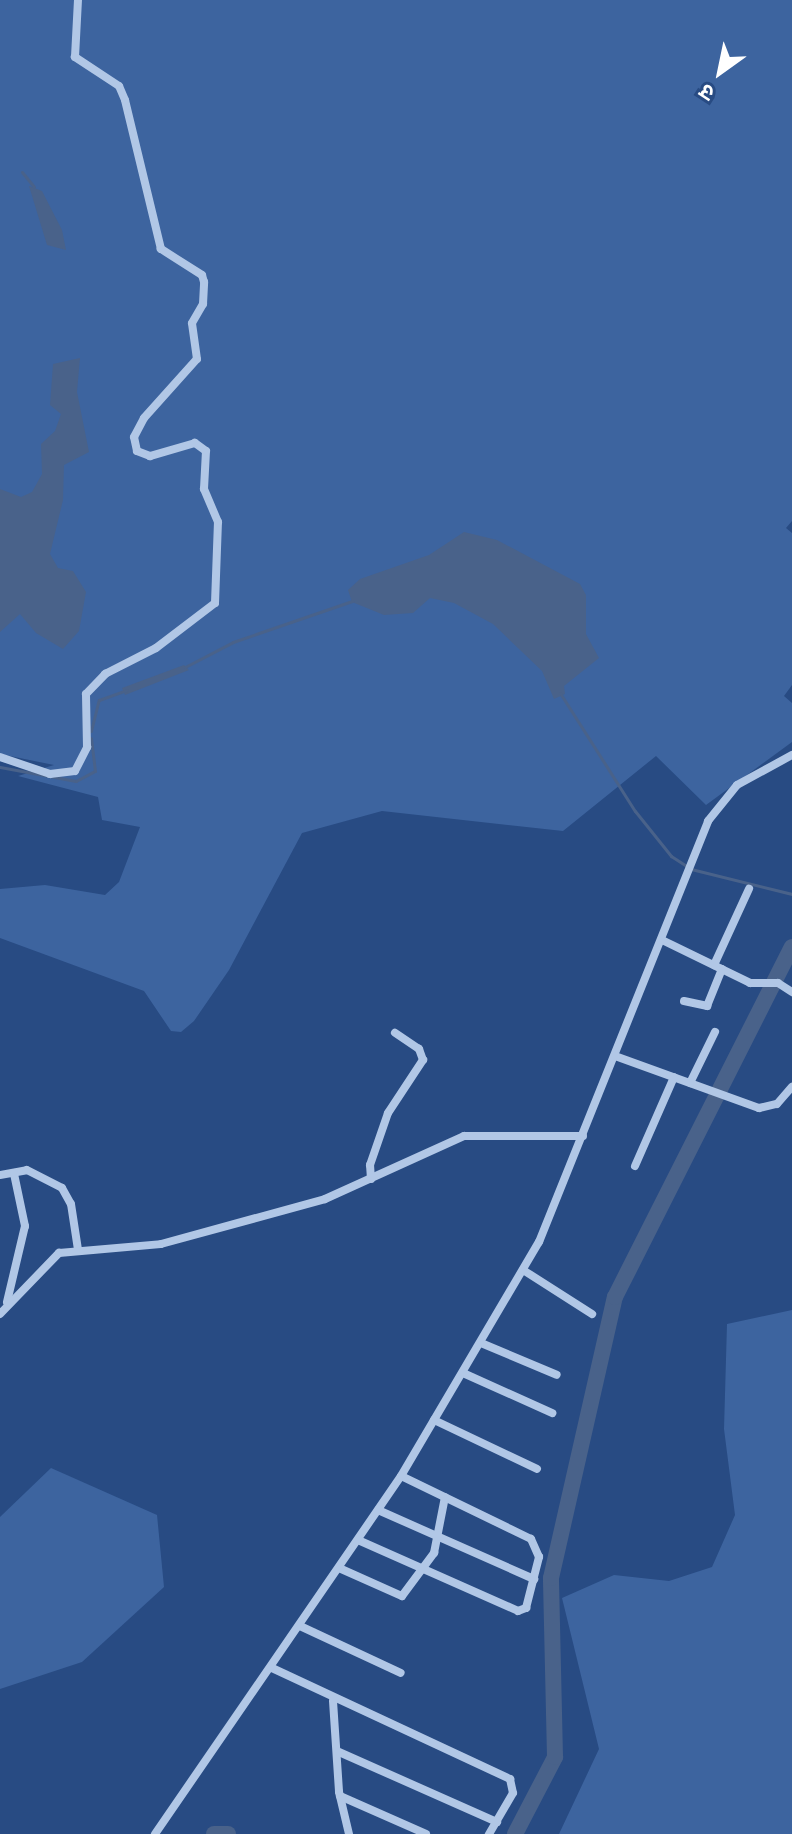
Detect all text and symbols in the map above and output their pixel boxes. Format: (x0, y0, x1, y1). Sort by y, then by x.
north arrow (680, 32, 760, 112)
text: उ (693, 77, 720, 108)

